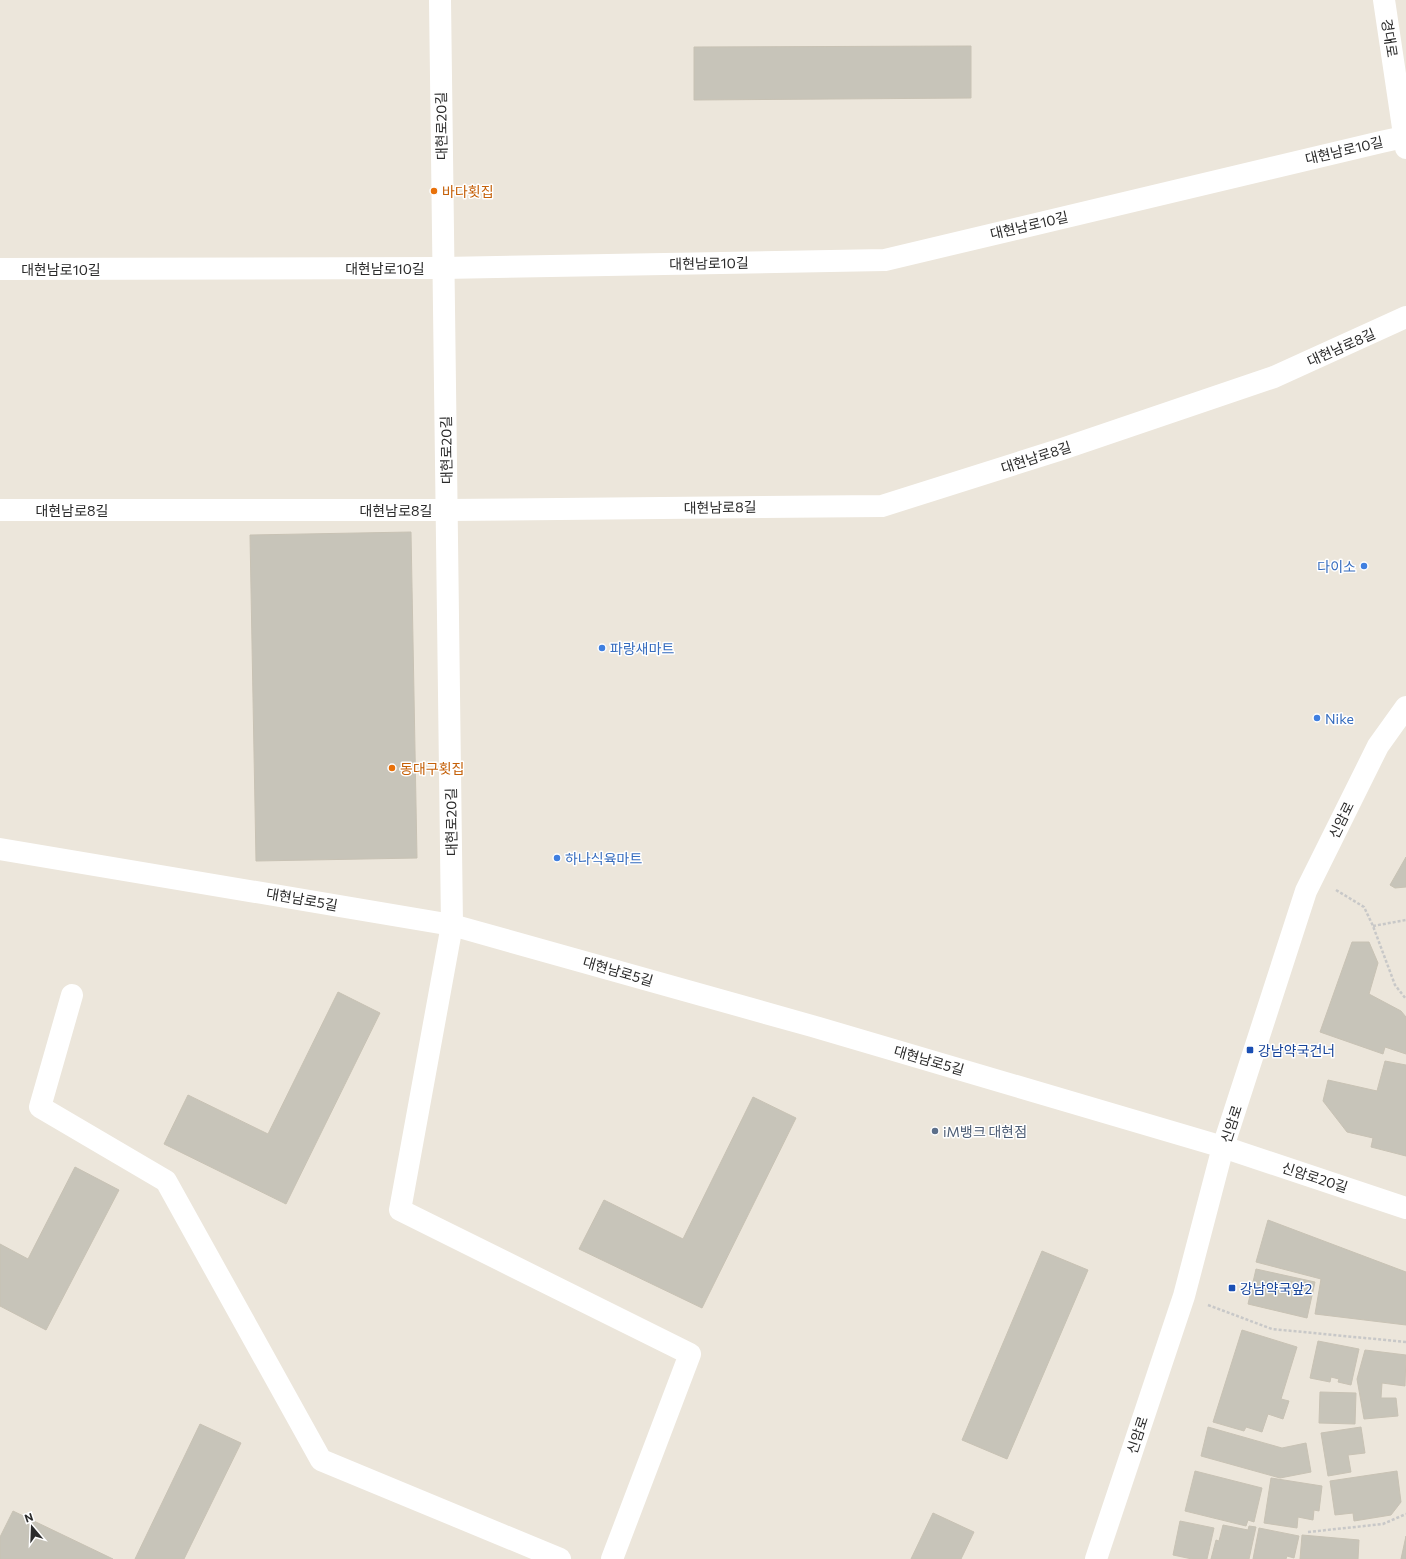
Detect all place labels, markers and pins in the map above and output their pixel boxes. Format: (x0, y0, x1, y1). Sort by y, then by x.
place label: 바다횟집 (442, 183, 494, 200)
marker: 바다횟집 (429, 186, 439, 196)
place label: 다이소 (1317, 558, 1356, 575)
marker: 다이소 (1359, 561, 1369, 571)
place label: 파랑새마트 (610, 640, 675, 657)
marker: 파랑새마트 (597, 643, 607, 653)
place label: Nike (1325, 710, 1354, 727)
marker: Nike (1312, 713, 1322, 723)
place label: 동대구횟집 (400, 760, 464, 777)
marker: 동대구횟집 (387, 763, 397, 773)
place label: 하나식육마트 (565, 850, 642, 867)
marker: 하나식육마트 (552, 853, 562, 863)
place label: 강남약국건너 (1258, 1042, 1335, 1059)
marker: 강남약국건너 (1245, 1045, 1255, 1055)
place label: iM뱅크 대현점 (943, 1123, 1027, 1140)
marker: iM뱅크 대현점 (930, 1126, 940, 1136)
place label: 강남약국앞2 (1240, 1280, 1312, 1297)
marker: 강남약국앞2 (1227, 1283, 1237, 1293)

